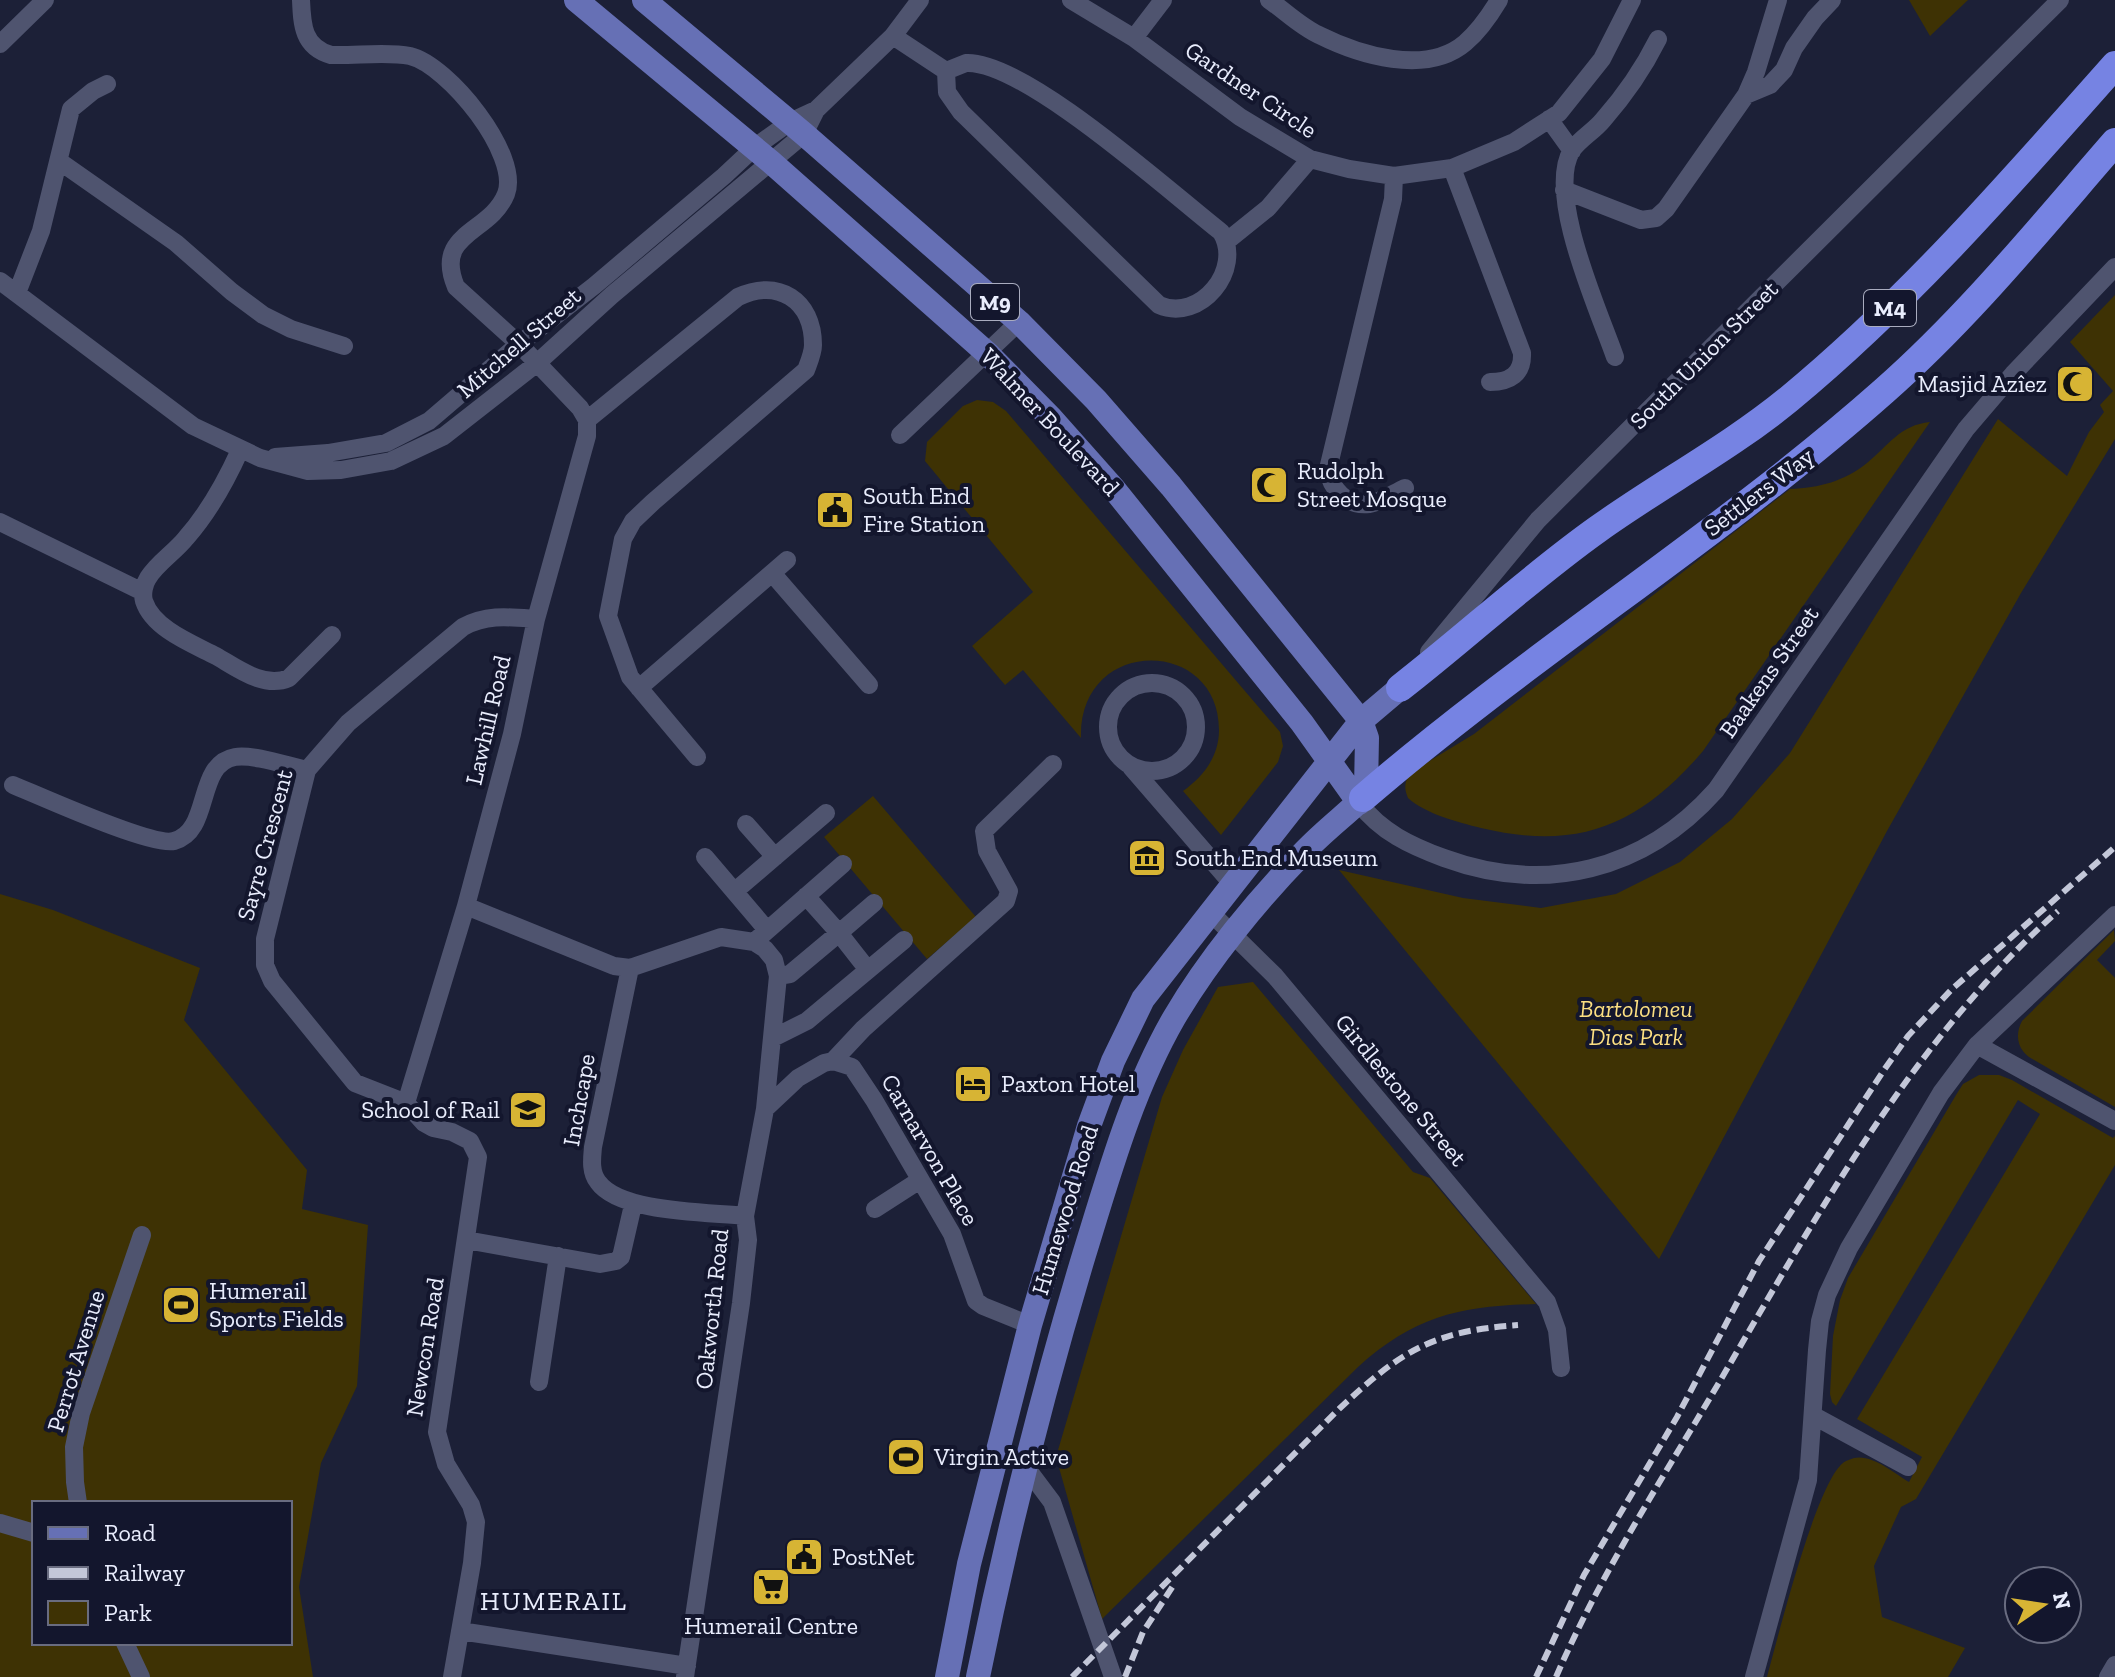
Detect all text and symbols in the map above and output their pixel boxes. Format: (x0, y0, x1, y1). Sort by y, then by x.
street label: Gardner Circle (1180, 35, 1323, 144)
street label: South Union Street (1623, 274, 1784, 435)
street label: Mitchell Street (451, 281, 586, 404)
road number: M9 (971, 284, 1019, 320)
road number: M4 (1864, 290, 1916, 326)
street label: Walmer Boulevard (975, 342, 1126, 501)
mosque icon: Masjid Azîez (2054, 363, 2096, 405)
place label: Masjid Azîez (1917, 369, 2047, 398)
street label: Settlers Way (1698, 441, 1820, 542)
place label: Rudolph Street Mosque (1297, 456, 1447, 513)
mosque icon: Rudolph Street Mosque (1248, 464, 1290, 506)
place label: South End Fire Station (863, 481, 985, 538)
public building icon: South End Fire Station (814, 489, 856, 531)
street label: Baakens Street (1713, 600, 1825, 743)
street label: Lawhill Road (458, 652, 517, 788)
street label: Sayre Crescent (230, 766, 299, 924)
museum icon: South End Museum (1126, 837, 1168, 879)
place label: South End Museum (1175, 843, 1378, 872)
park label: Bartolomeu Dias Park (1579, 994, 1693, 1051)
street label: Girdlestone Street (1329, 1008, 1474, 1172)
street label: Inchcape (556, 1052, 601, 1148)
hotel icon: Paxton Hotel (952, 1063, 994, 1105)
street label: Carnarvon Place (875, 1069, 986, 1231)
place label: Paxton Hotel (1001, 1069, 1135, 1098)
school or university icon: School of Rail (507, 1089, 549, 1131)
place label: School of Rail (361, 1095, 500, 1124)
street label: Humewood Road (1025, 1122, 1104, 1298)
street label: Oakworth Road (689, 1227, 734, 1391)
street label: Newcon Road (399, 1275, 450, 1419)
place label: Humerail Sports Fields (209, 1276, 344, 1333)
sports icon: Humerail Sports Fields (160, 1284, 202, 1326)
street label: Perrot Avenue (40, 1286, 111, 1435)
sports icon: Virgin Active (885, 1436, 927, 1478)
place label: Virgin Active (933, 1442, 1069, 1471)
legend (32, 1501, 292, 1645)
text: Road (104, 1518, 156, 1547)
public building icon: PostNet (783, 1536, 825, 1578)
place label: PostNet (832, 1542, 914, 1571)
text: Railway (104, 1558, 186, 1587)
north arrow (2003, 1565, 2083, 1645)
supermarket icon: Humerail Centre (750, 1566, 792, 1608)
district label: HUMERAIL (480, 1585, 628, 1617)
text: N (2047, 1589, 2077, 1612)
text: Park (104, 1598, 152, 1627)
place label: Humerail Centre (684, 1611, 858, 1640)

